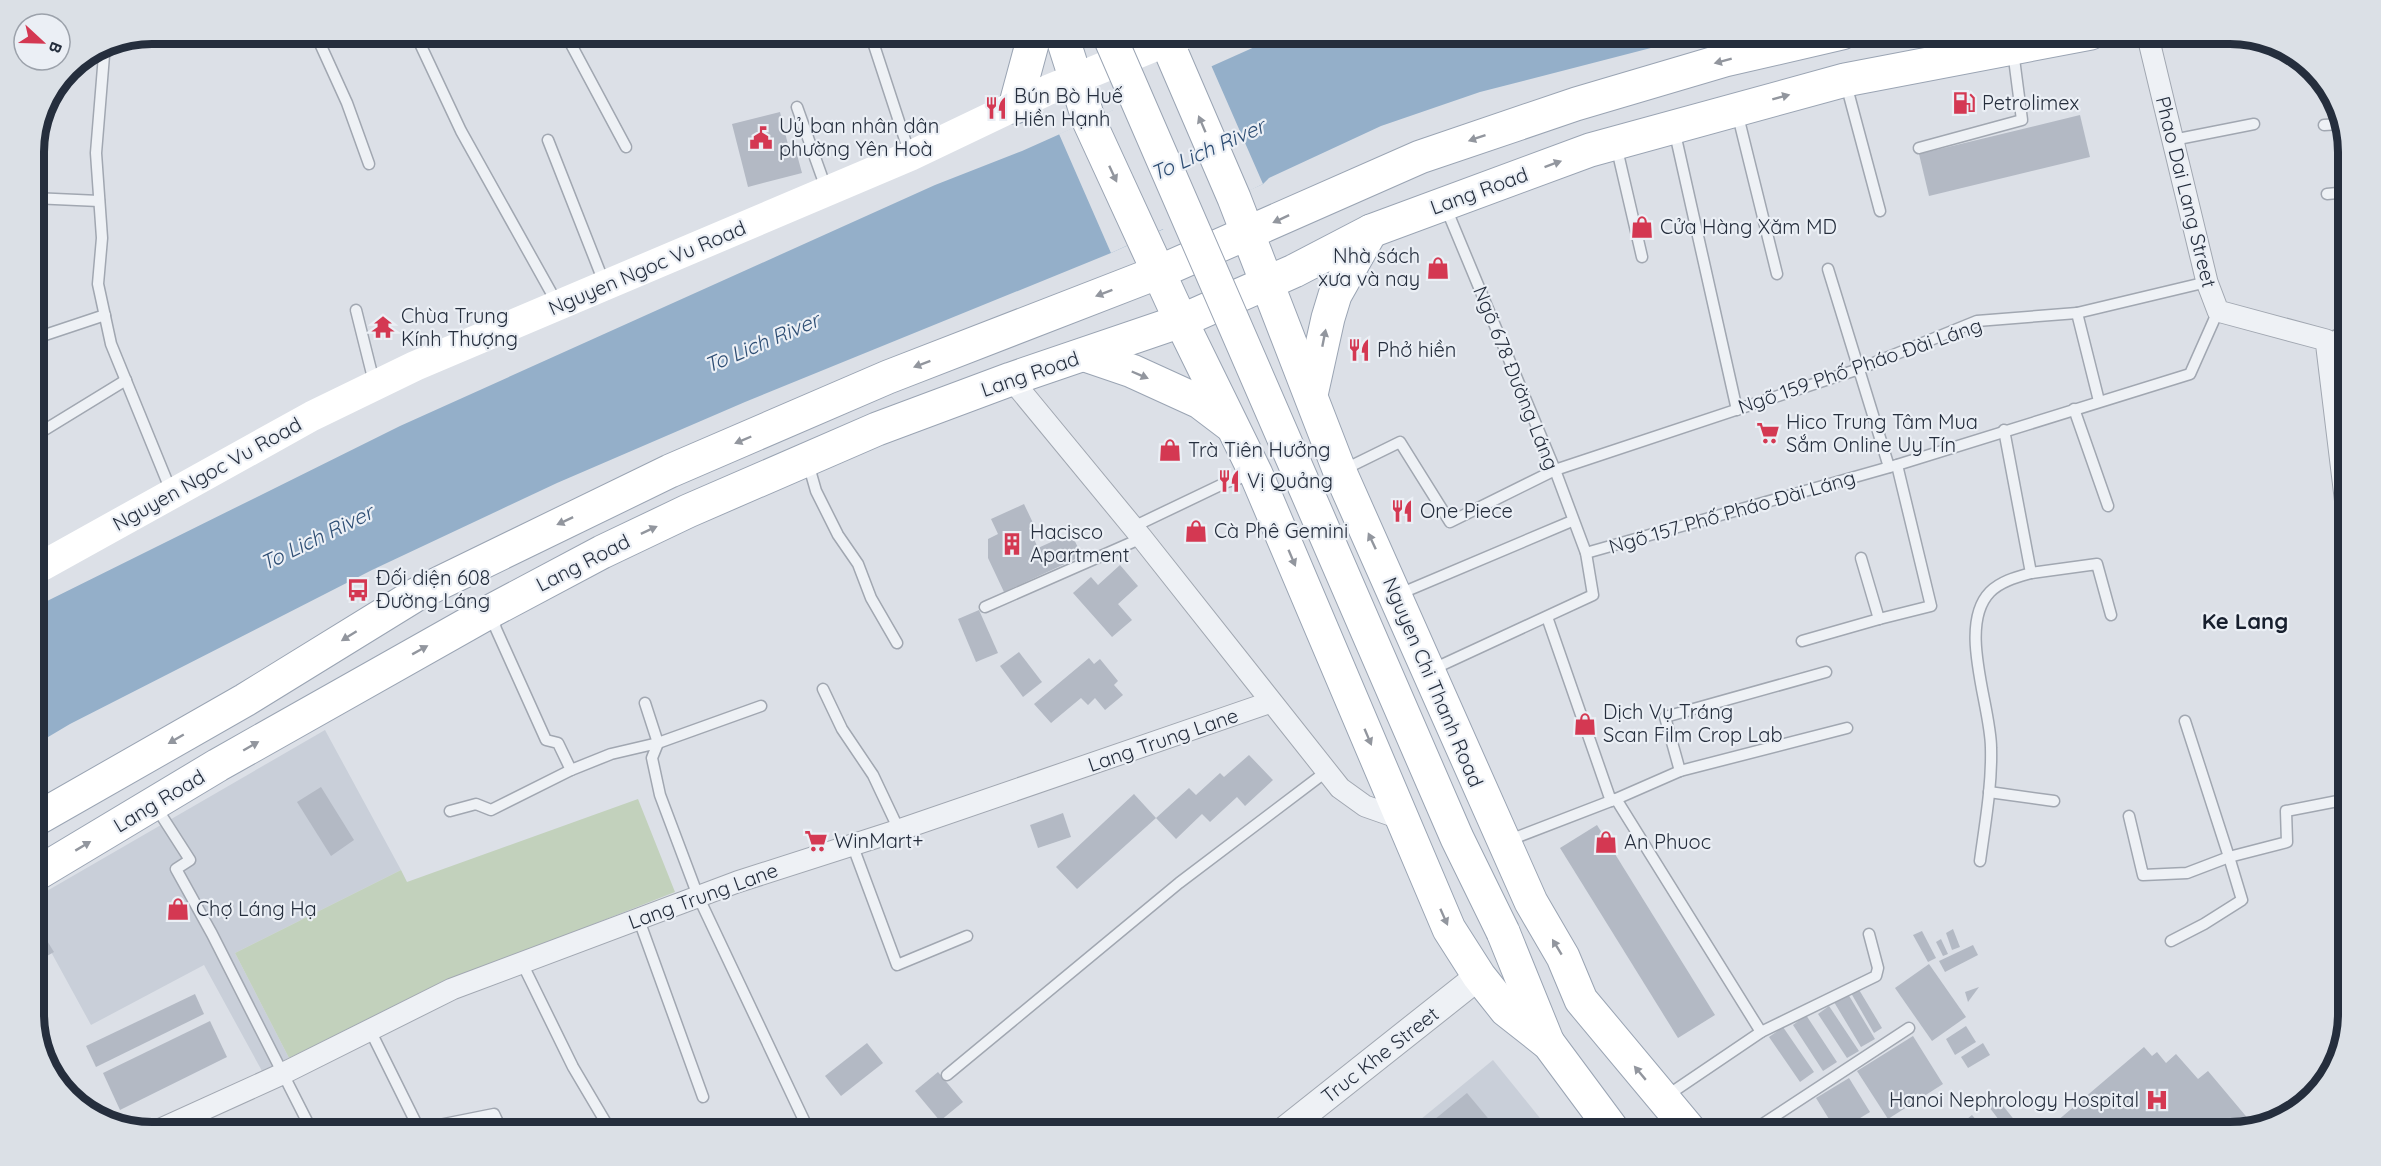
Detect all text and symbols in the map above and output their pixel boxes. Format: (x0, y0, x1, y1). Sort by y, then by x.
north arrow (12, 12, 72, 72)
text: B (45, 39, 67, 56)
one-way arrow (1714, 56, 1732, 66)
place label: Bún Bò Huế Hiền Hạnh (1014, 83, 1123, 131)
fuel station icon: Petrolimex (1951, 90, 1977, 116)
place label: Petrolimex (1982, 90, 2079, 115)
one-way arrow (1772, 92, 1790, 101)
street label: Phao Dai Lang Street (2151, 94, 2222, 290)
restaurant icon: Bún Bò Huế Hiền Hạnh (983, 95, 1009, 121)
water label: To Lich River (1146, 111, 1271, 186)
place label: Uỷ ban nhân dân phường Yên Hoà (779, 113, 939, 161)
one-way arrow (1198, 116, 1207, 133)
public building icon: Uỷ ban nhân dân phường Yên Hoà (748, 125, 774, 151)
one-way arrow (1468, 133, 1486, 143)
one-way arrow (1544, 158, 1562, 168)
street label: Lang Road (1427, 161, 1531, 220)
one-way arrow (1109, 165, 1118, 182)
shop icon: Cửa Hàng Xăm MD (1629, 214, 1655, 240)
place label: Cửa Hàng Xăm MD (1660, 214, 1837, 239)
street label: Nguyen Ngoc Vu Road (544, 215, 749, 320)
one-way arrow (1273, 215, 1290, 224)
place label: Nhà sách xưa và nay (1318, 243, 1420, 291)
shop icon: Nhà sách xưa và nay (1425, 255, 1451, 281)
street label: Ngõ 678 Đường Láng (1468, 282, 1565, 473)
one-way arrow (1095, 289, 1113, 298)
place label: Chùa Trung Kính Thượng (401, 303, 518, 351)
water label: To Lich River (700, 305, 826, 378)
street label: Ngõ 159 Phố Pháo Đài Láng (1735, 312, 1985, 419)
temple icon: Chùa Trung Kính Thượng (370, 314, 396, 340)
one-way arrow (1320, 328, 1329, 347)
restaurant icon: Phở hiền (1346, 337, 1372, 363)
place label: Phở hiền (1377, 337, 1456, 362)
street label: Lang Road (978, 345, 1082, 402)
one-way arrow (913, 359, 931, 369)
one-way arrow (1131, 371, 1149, 380)
place label: Hico Trung Tâm Mua Sắm Online Uy Tín (1786, 409, 1978, 457)
street label: Nguyen Ngoc Vu Road (108, 411, 306, 536)
supermarket icon: Hico Trung Tâm Mua Sắm Online Uy Tín (1755, 420, 1781, 446)
one-way arrow (734, 435, 751, 444)
shop icon: Trà Tiên Hưởng (1157, 437, 1183, 463)
place label: Trà Tiên Hưởng (1188, 437, 1331, 462)
street label: Ngõ 157 Phố Pháo Đài Láng (1606, 464, 1858, 559)
restaurant icon: Vị Quảng (1216, 468, 1242, 494)
place label: Vị Quảng (1247, 468, 1333, 493)
water label: To Lich River (256, 497, 380, 576)
restaurant icon: One Piece (1389, 498, 1415, 524)
place label: One Piece (1420, 498, 1513, 523)
one-way arrow (557, 516, 574, 525)
shop icon: Cà Phê Gemini (1183, 518, 1209, 544)
place label: Cà Phê Gemini (1214, 518, 1348, 543)
place label: Hacisco Apartment (1030, 519, 1130, 567)
one-way arrow (640, 526, 657, 535)
street label: Lang Road (532, 528, 634, 597)
building icon: Hacisco Apartment (999, 531, 1025, 557)
one-way arrow (1367, 532, 1376, 549)
one-way arrow (1288, 549, 1297, 567)
place label: Đối diện 608 Đường Láng (376, 565, 490, 613)
street label: Nguyen Chi Thanh Road (1378, 573, 1489, 791)
bus stop icon: Đối diện 608 Đường Láng (345, 577, 371, 603)
district label: Ke Lang (2202, 607, 2288, 635)
one-way arrow (341, 630, 357, 641)
one-way arrow (412, 645, 429, 655)
place label: Dịch Vụ Tráng Scan Film Crop Lab (1603, 699, 1783, 747)
street label: Lang Trung Lane (1084, 702, 1241, 777)
shop icon: Dịch Vụ Tráng Scan Film Crop Lab (1572, 711, 1598, 737)
one-way arrow (1364, 728, 1374, 746)
one-way arrow (168, 734, 184, 745)
one-way arrow (243, 741, 259, 752)
street label: Lang Road (109, 764, 209, 838)
supermarket icon: WinMart+ (803, 828, 829, 854)
place label: WinMart+ (834, 828, 924, 853)
shop icon: An Phuoc (1593, 829, 1619, 855)
place label: An Phuoc (1624, 829, 1711, 854)
one-way arrow (75, 841, 91, 852)
street label: Lang Trung Lane (625, 857, 781, 934)
shop icon: Chợ Láng Hạ (165, 896, 191, 922)
place label: Chợ Láng Hạ (196, 896, 317, 921)
one-way arrow (1439, 908, 1448, 925)
one-way arrow (1552, 939, 1563, 955)
street label: Truc Khe Street (1316, 1001, 1444, 1108)
one-way arrow (1634, 1065, 1647, 1080)
place label: Hanoi Nephrology Hospital (1889, 1087, 2139, 1112)
hospital icon: Hanoi Nephrology Hospital (2144, 1087, 2170, 1113)

